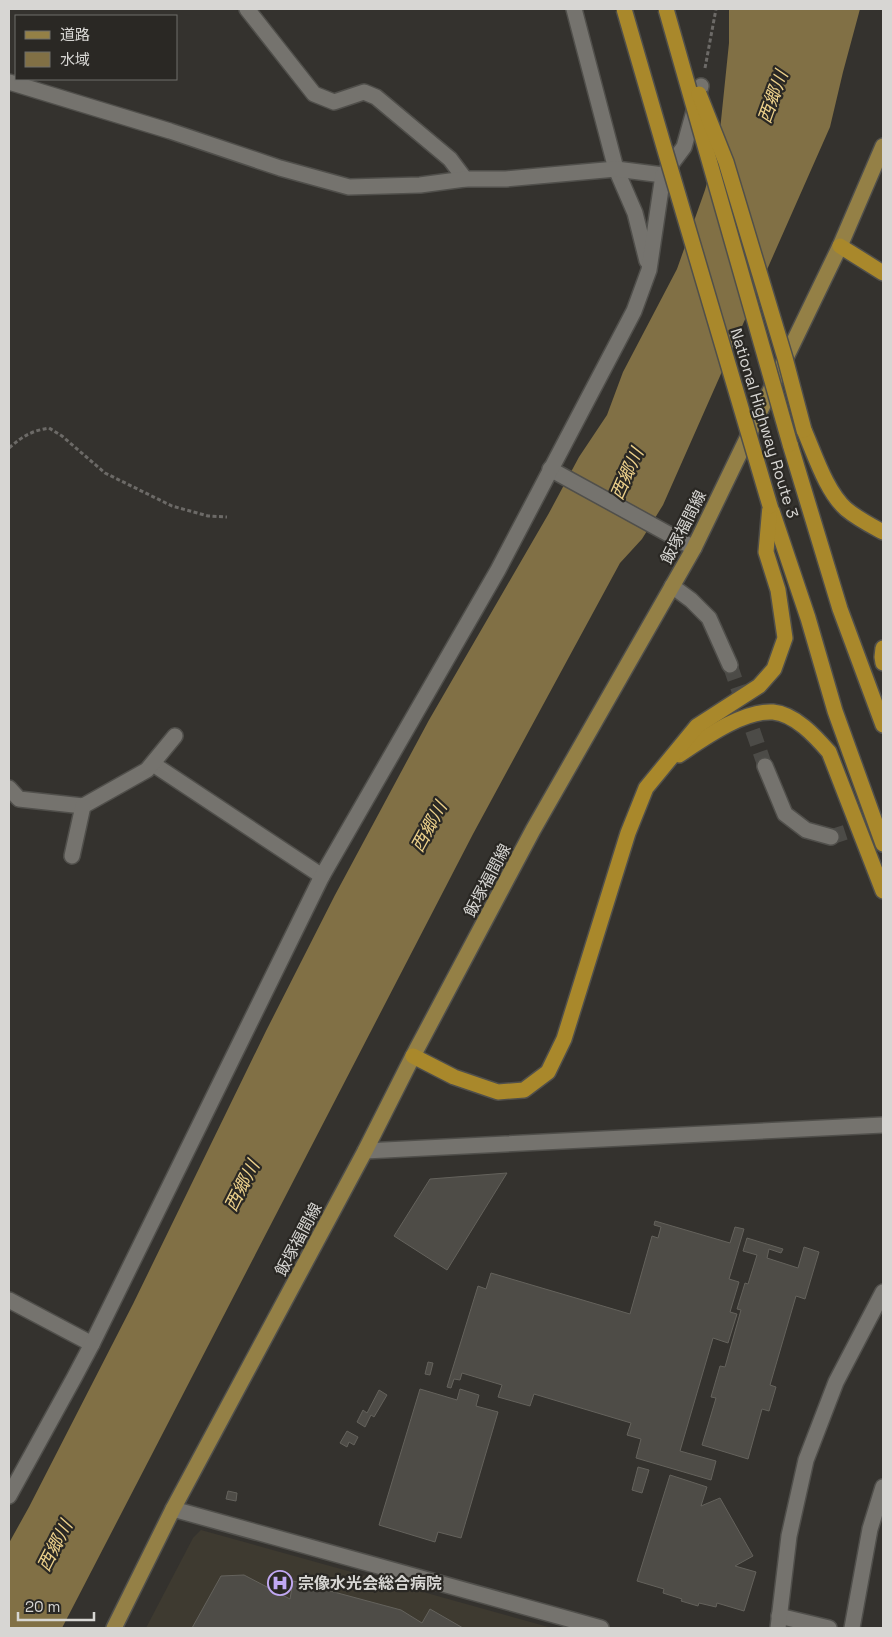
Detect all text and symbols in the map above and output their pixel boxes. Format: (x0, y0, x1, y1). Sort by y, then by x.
legend (15, 15, 178, 80)
text: 道路 (60, 25, 90, 44)
text: 水域 (60, 50, 90, 69)
water label: 西郷川 (752, 66, 793, 126)
street label: National Highway Route 3 (726, 326, 803, 521)
water label: 西郷川 (605, 443, 649, 503)
street label: 飯塚福間線 (656, 487, 711, 568)
water label: 西郷川 (405, 796, 453, 856)
street label: 飯塚福間線 (459, 840, 515, 920)
water label: 西郷川 (219, 1155, 265, 1215)
street label: 飯塚福間線 (270, 1199, 326, 1279)
water label: 西郷川 (32, 1515, 78, 1575)
hospital icon: 宗像水光会総合病院 (267, 1570, 293, 1596)
place label: 宗像水光会総合病院 (298, 1573, 442, 1594)
scale bar (18, 1590, 94, 1622)
text: 20 m (25, 1597, 60, 1616)

